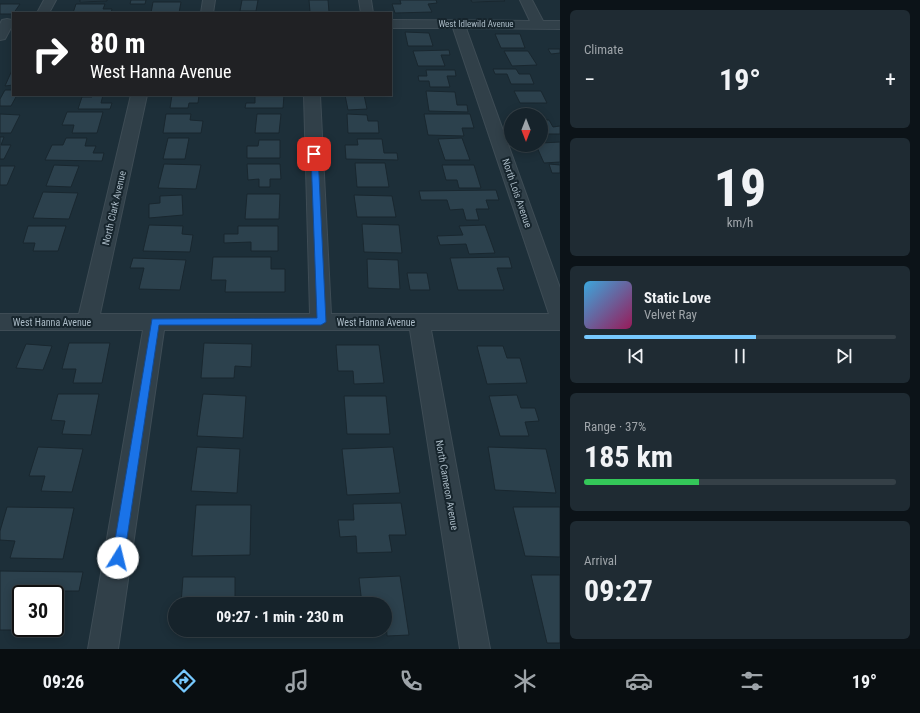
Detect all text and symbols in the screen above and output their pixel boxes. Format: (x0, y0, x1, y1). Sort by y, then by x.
street label: West Idlewild Avenue (438, 19, 514, 29)
text: 80 m (90, 27, 146, 60)
icon: right (24, 28, 76, 80)
text: Climate (584, 42, 623, 57)
text: West Hanna Avenue (90, 61, 231, 82)
text: 19° (719, 62, 761, 97)
text: − (584, 67, 595, 92)
text: + (885, 67, 896, 92)
north arrow (504, 108, 548, 152)
map controls (504, 108, 548, 152)
pin (297, 137, 331, 171)
icon: arrive (303, 143, 325, 165)
street label: North Lois Avenue (500, 157, 534, 229)
text: 19 (714, 158, 766, 219)
street label: North Clark Avenue (100, 169, 128, 246)
text: km/h (727, 215, 753, 230)
text: Static Love (644, 289, 711, 307)
text: Velvet Ray (644, 307, 697, 322)
street label: West Hanna Avenue (13, 317, 92, 328)
street label: West Hanna Avenue (337, 317, 416, 328)
icon: previous (625, 345, 647, 367)
icon: pause (729, 345, 751, 367)
icon: next (833, 345, 855, 367)
text: Range · 37% (584, 419, 646, 434)
street label: North Cameron Avenue (434, 439, 460, 531)
text: 185 km (584, 439, 673, 474)
position arrow (97, 537, 139, 579)
text: Arrival (584, 553, 617, 568)
text: 09:27 (584, 573, 653, 608)
speed limit sign: 30 (12, 585, 64, 637)
text: 09:27 · 1 min · 230 m (216, 608, 344, 626)
icon: directions (170, 667, 198, 695)
icon: music (283, 667, 311, 695)
icon: phone (397, 667, 425, 695)
icon: climate (511, 667, 539, 695)
icon: car (625, 667, 653, 695)
icon: filters (738, 667, 766, 695)
text: 09:26 (43, 671, 84, 692)
text: 19° (852, 671, 877, 692)

